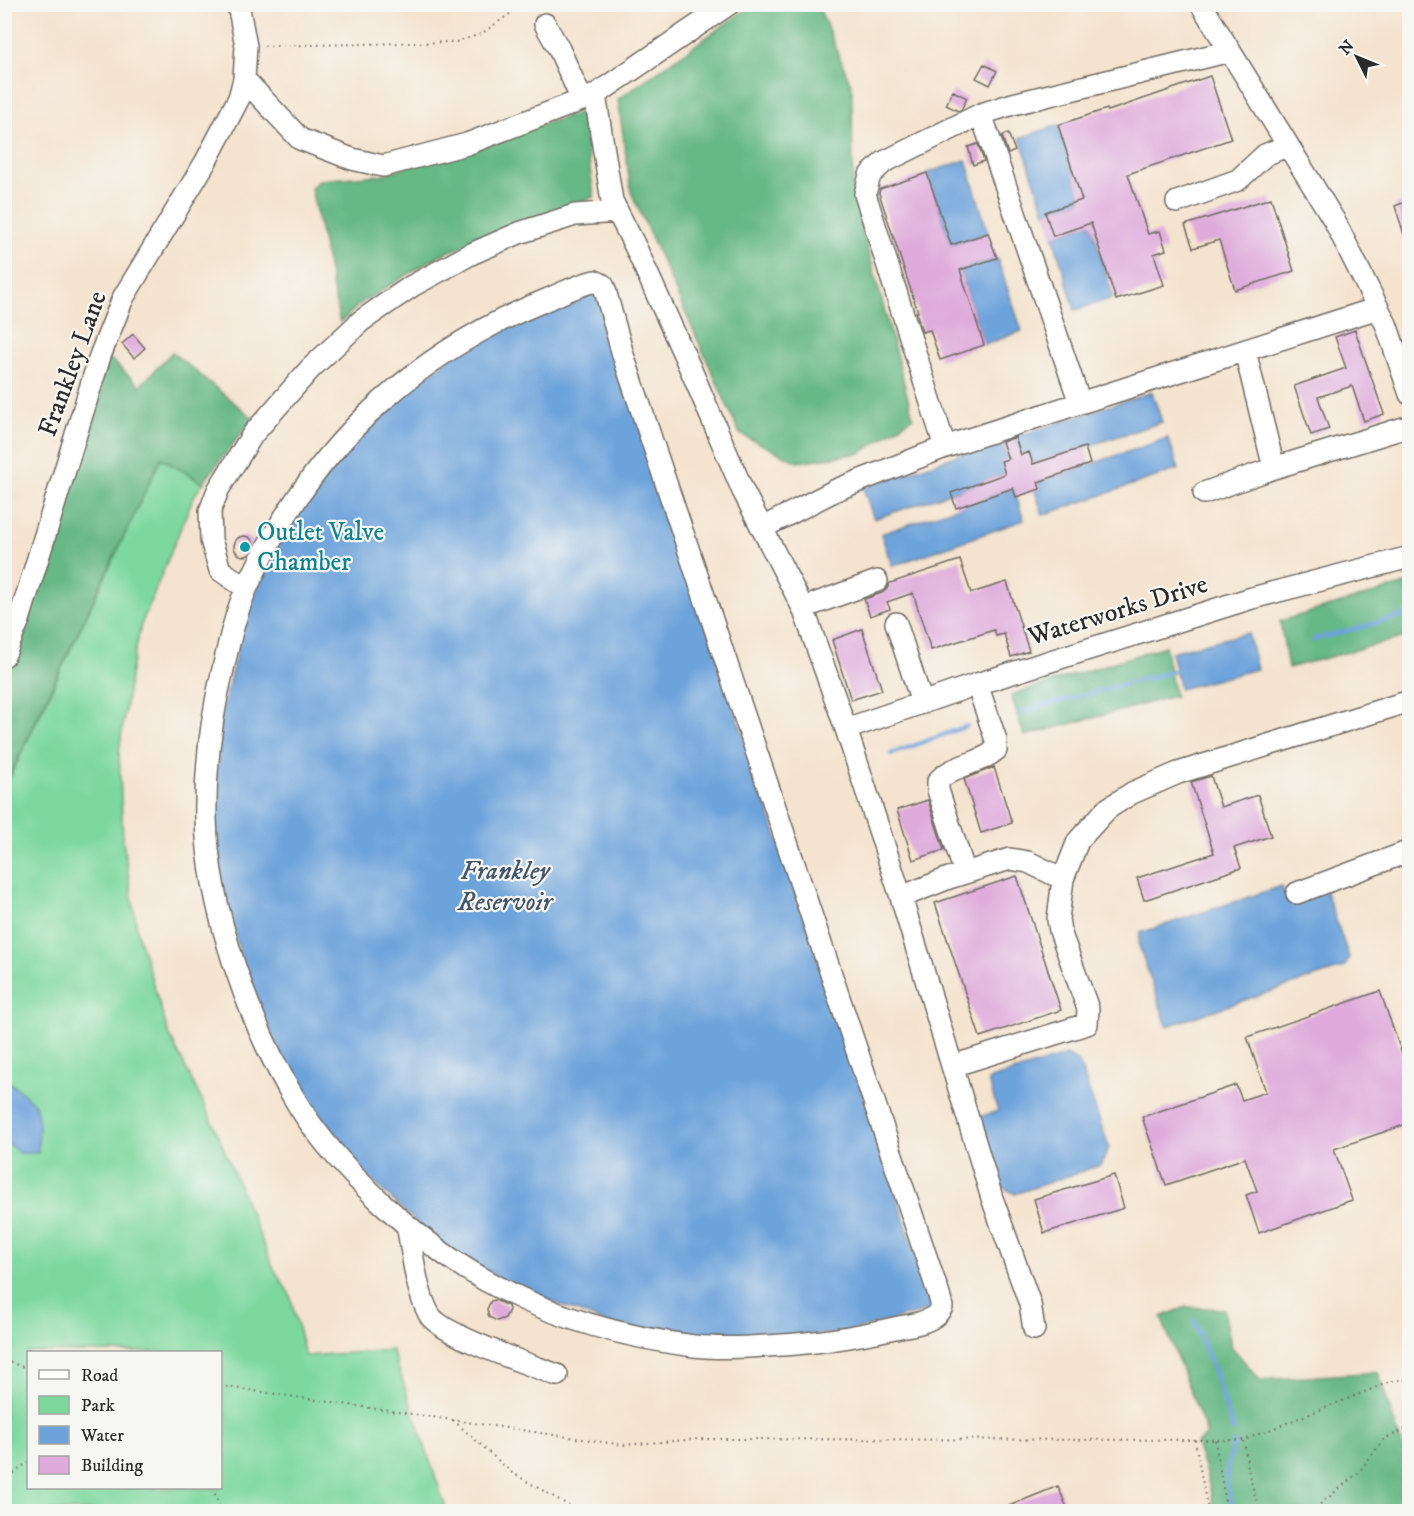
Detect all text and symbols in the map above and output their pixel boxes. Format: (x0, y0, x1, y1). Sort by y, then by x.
north arrow (1327, 27, 1387, 87)
text: N (1335, 36, 1359, 59)
street label: Frankley Lane (31, 287, 115, 441)
place label: Outlet Valve Chamber (257, 516, 384, 579)
marker: Outlet Valve Chamber (238, 540, 252, 554)
street label: Waterworks Drive (1023, 568, 1212, 654)
water label: Frankley Reservoir (457, 854, 555, 919)
legend (27, 1351, 222, 1489)
text: Road (81, 1365, 118, 1387)
text: Park (81, 1395, 115, 1417)
text: Water (80, 1425, 124, 1447)
text: Building (81, 1455, 143, 1477)

